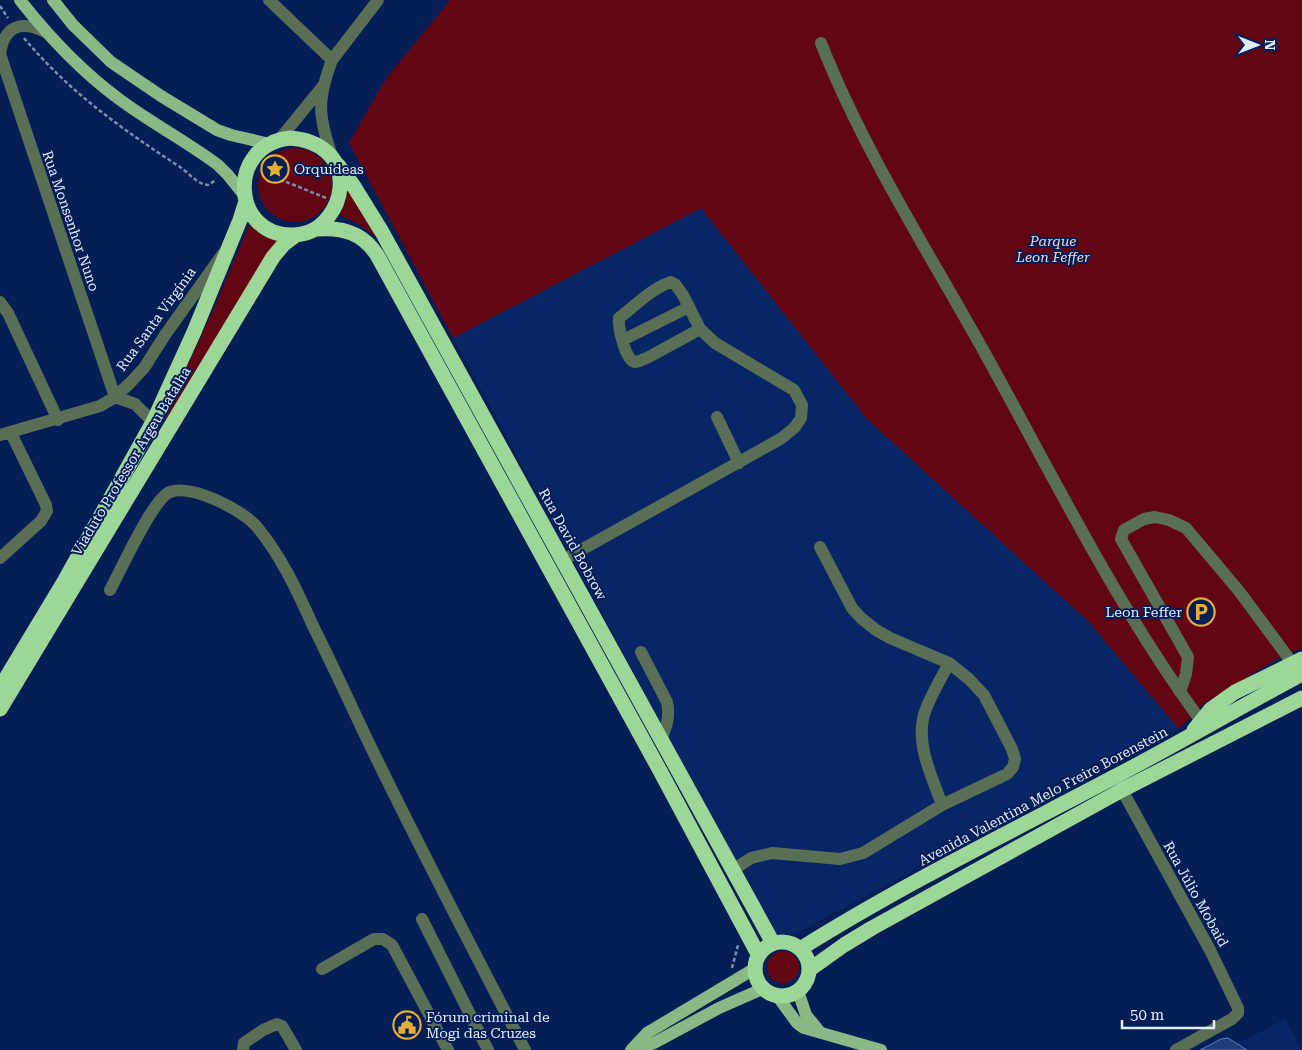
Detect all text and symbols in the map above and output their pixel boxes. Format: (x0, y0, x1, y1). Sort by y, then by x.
north arrow (1232, 20, 1282, 70)
text: N (1262, 40, 1278, 51)
street label: Rua Monsenhor Nuno (39, 149, 103, 293)
place icon: Orquídeas (260, 154, 290, 184)
place label: Orquídeas (294, 161, 364, 177)
park label: Parque Leon Feffer (1015, 233, 1090, 265)
street label: Rua Santa Virgínia (113, 264, 199, 374)
street label: Viaduto Professor Argeu Batalha (68, 363, 194, 558)
street label: Rua David Bobrow (536, 485, 611, 603)
parking icon: Leon Feffer (1186, 597, 1216, 627)
place label: Leon Feffer (1105, 604, 1182, 620)
street label: Avenida Valentina Melo Freire Borenstein (916, 723, 1170, 869)
street label: Rua Júlio Mobaid (1160, 838, 1232, 950)
scale bar (1122, 998, 1214, 1030)
text: 50 m (1130, 1006, 1165, 1024)
place label: Fórum criminal de Mogi das Cruzes (426, 1009, 550, 1041)
public building icon: Fórum criminal de Mogi das Cruzes (392, 1010, 422, 1040)

